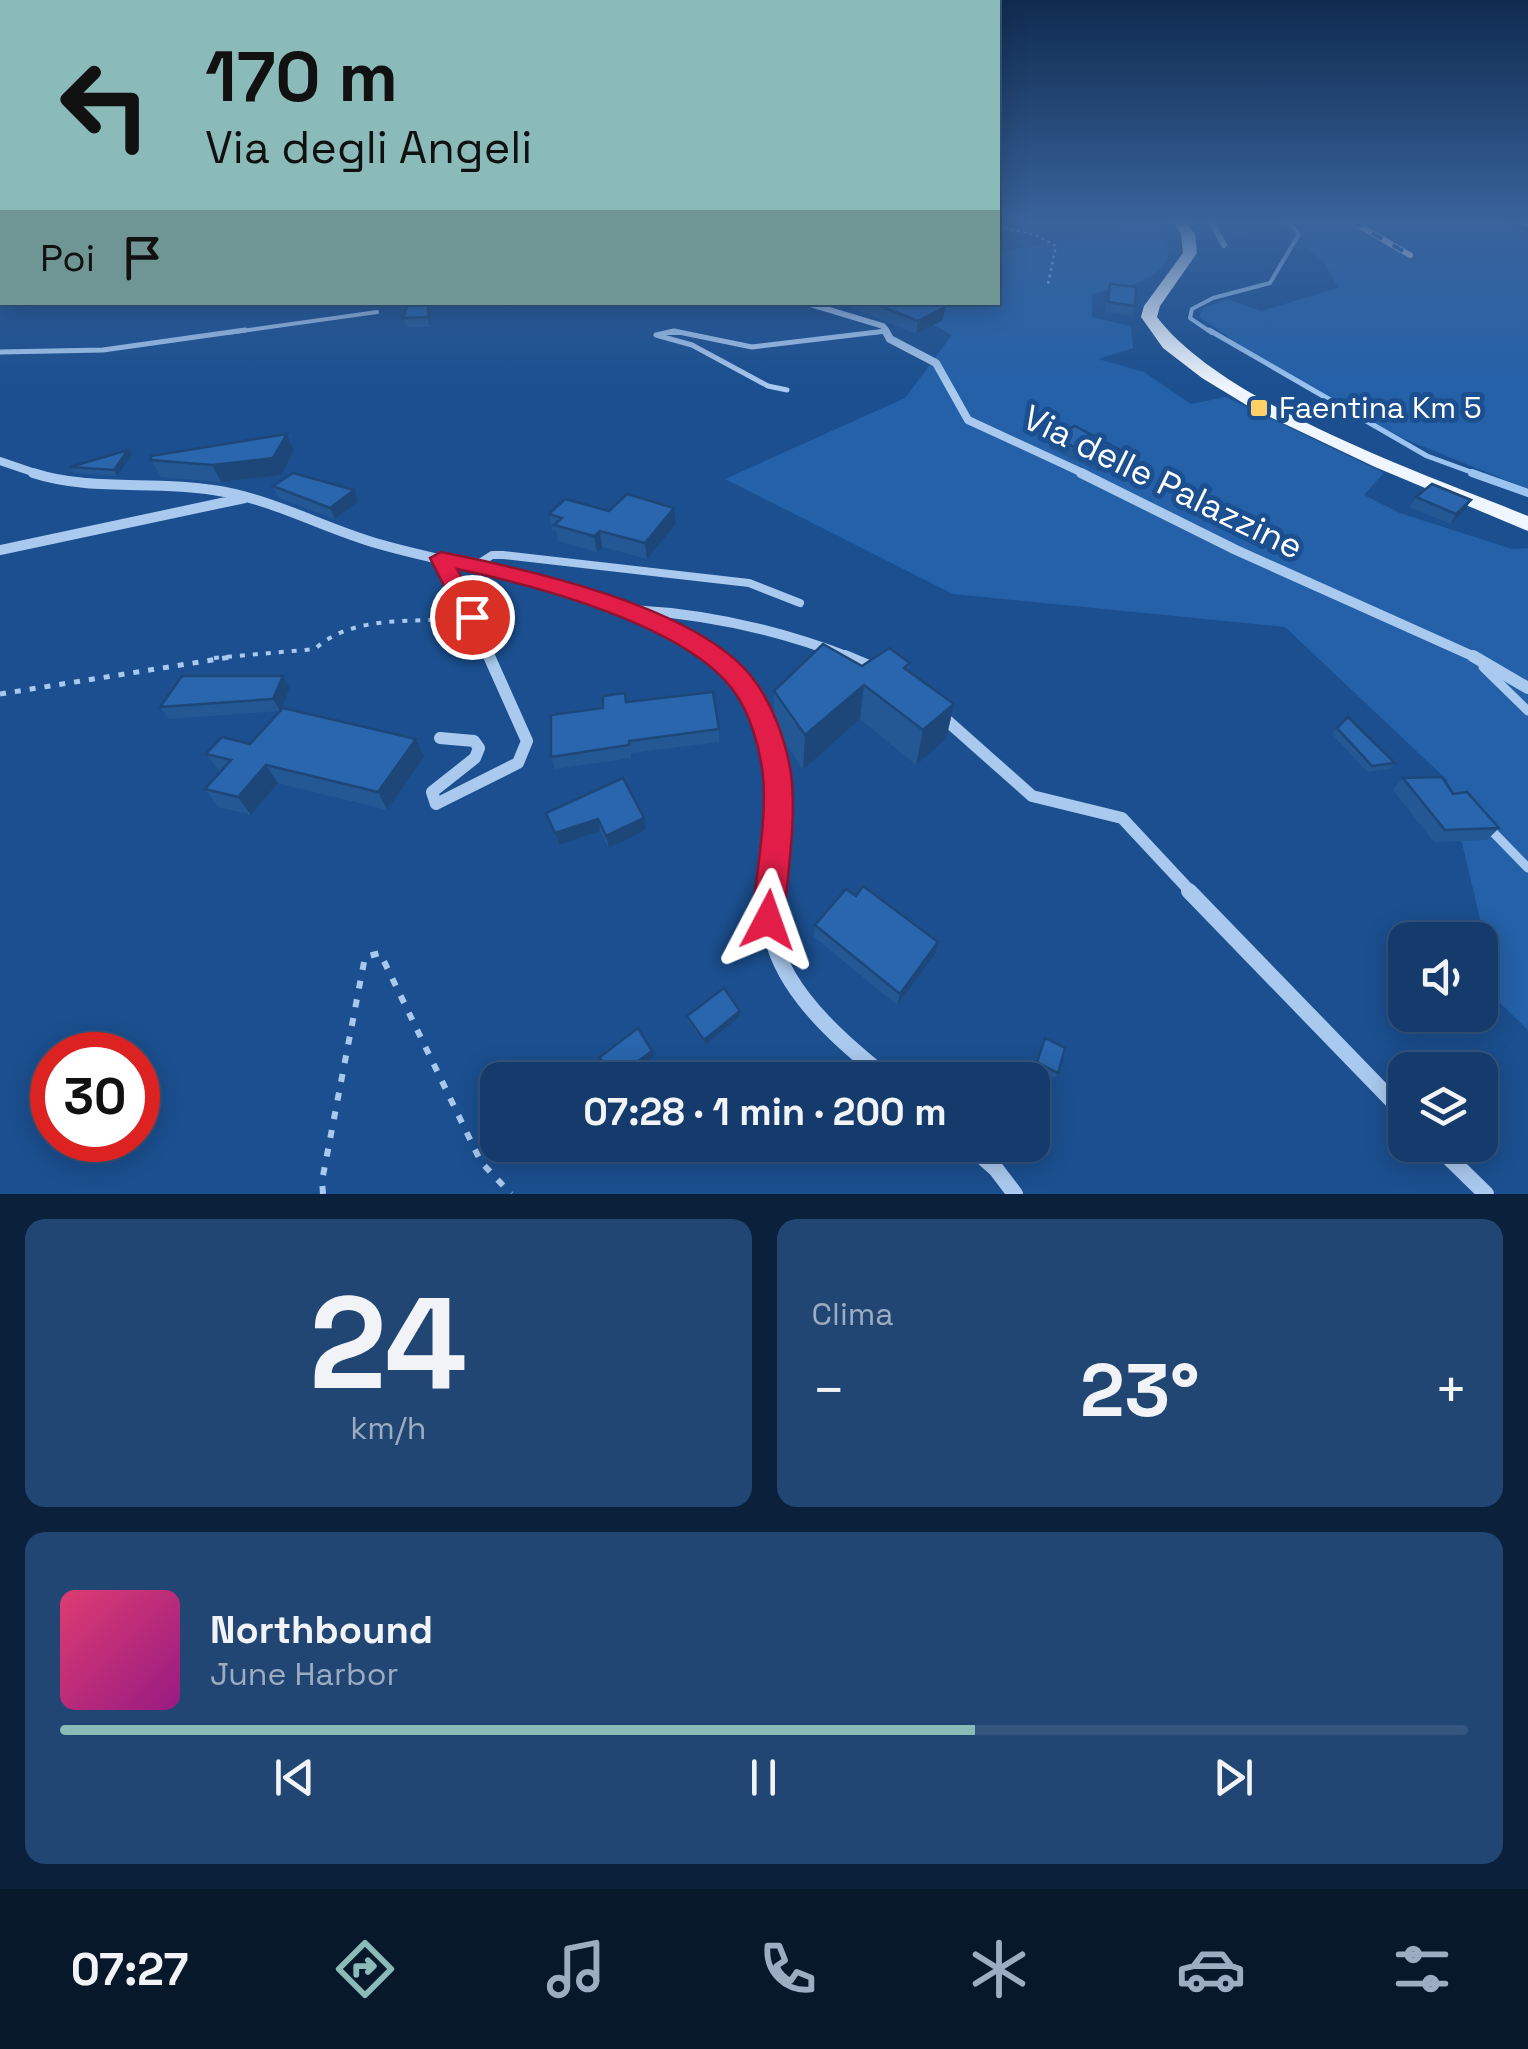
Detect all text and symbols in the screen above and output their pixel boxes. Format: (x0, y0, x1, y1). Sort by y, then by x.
text: 170 m (205, 32, 398, 121)
icon: left (40, 40, 170, 170)
text: Via degli Angeli (205, 119, 532, 176)
icon: arrive (115, 230, 170, 285)
text: Poi (40, 234, 95, 282)
place label: Faentina Km 5 (1279, 388, 1482, 427)
street label: Via delle Palazzine (1016, 395, 1310, 569)
marker: Faentina Km 5 (1248, 397, 1270, 419)
pin (430, 575, 515, 660)
icon: arrive (445, 590, 500, 645)
position arrow (716, 868, 820, 972)
map controls (1388, 922, 1498, 1162)
button: sound (1388, 922, 1498, 1032)
speed limit sign: 30 (30, 1032, 160, 1162)
button: layers (1388, 1052, 1498, 1162)
text: 07:28 · 1 min · 200 m (583, 1088, 947, 1136)
text: 24 (309, 1260, 467, 1426)
text: Clima (812, 1294, 894, 1334)
text: 23° (1080, 1342, 1200, 1438)
text: − (812, 1355, 846, 1425)
text: + (1434, 1355, 1468, 1425)
text: km/h (350, 1408, 426, 1448)
text: Northbound (210, 1606, 433, 1654)
text: June Harbor (210, 1654, 398, 1694)
icon: previous (267, 1750, 322, 1805)
icon: pause (736, 1750, 791, 1805)
icon: next (1206, 1750, 1261, 1805)
icon: directions (330, 1934, 400, 2004)
icon: music (541, 1934, 611, 2004)
icon: phone (753, 1934, 823, 2004)
icon: climate (964, 1934, 1034, 2004)
icon: car (1176, 1934, 1246, 2004)
icon: filters (1387, 1934, 1457, 2004)
text: 07:27 (71, 1941, 189, 1998)

